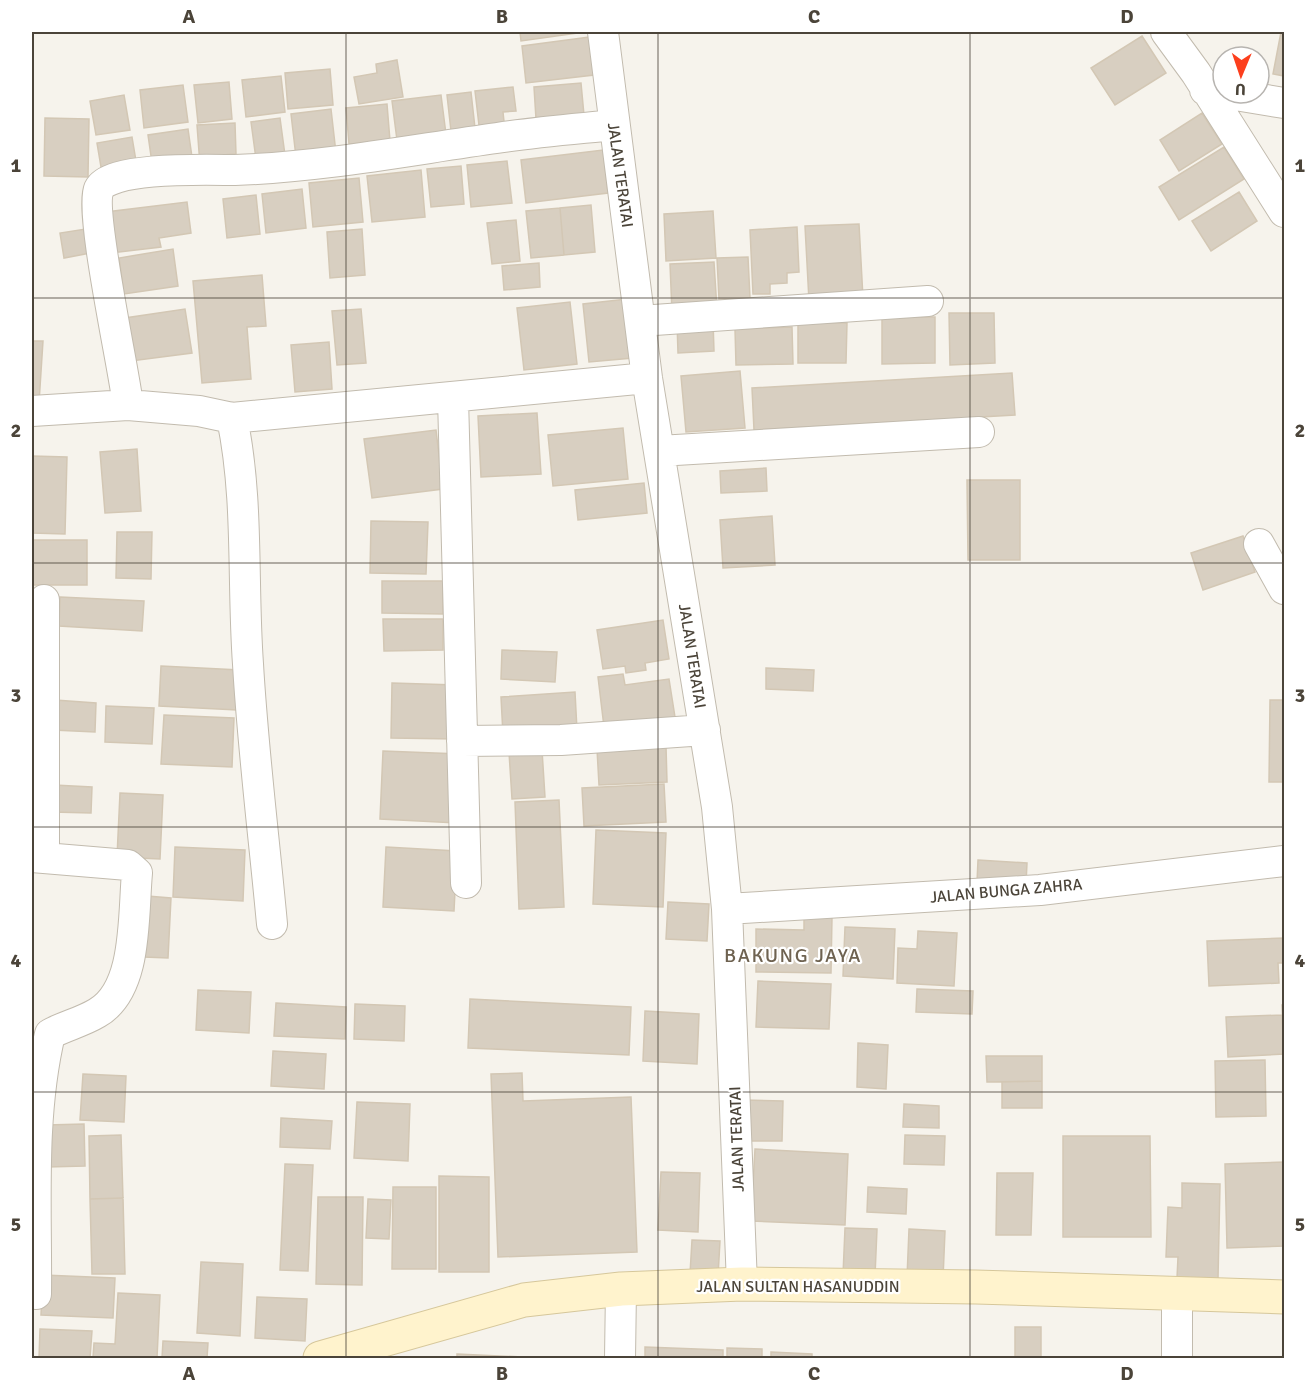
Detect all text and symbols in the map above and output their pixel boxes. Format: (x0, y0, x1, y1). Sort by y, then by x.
text: A (183, 4, 196, 29)
text: B (496, 4, 508, 29)
text: C (808, 4, 820, 29)
text: D (1120, 4, 1134, 29)
north arrow (1211, 45, 1271, 105)
text: U (1235, 79, 1246, 99)
street label: JALAN TERATAI (603, 121, 637, 229)
text: 1 (11, 153, 22, 178)
text: 1 (1295, 153, 1306, 178)
text: 2 (11, 418, 21, 443)
text: 2 (1295, 418, 1305, 443)
street label: JALAN TERATAI (674, 602, 710, 710)
text: 3 (11, 683, 21, 708)
text: 3 (1295, 683, 1305, 708)
street label: JALAN BUNGA ZAHRA (929, 874, 1083, 908)
district label: BAKUNG JAYA (724, 943, 862, 968)
text: 4 (11, 948, 22, 973)
text: 4 (1295, 948, 1306, 973)
street label: JALAN TERATAI (725, 1086, 749, 1192)
text: 5 (11, 1212, 21, 1237)
text: 5 (1295, 1212, 1305, 1237)
street label: JALAN SULTAN HASANUDDIN (696, 1277, 900, 1297)
text: A (183, 1361, 196, 1386)
text: B (496, 1361, 508, 1386)
text: C (808, 1361, 820, 1386)
text: D (1120, 1361, 1134, 1386)

